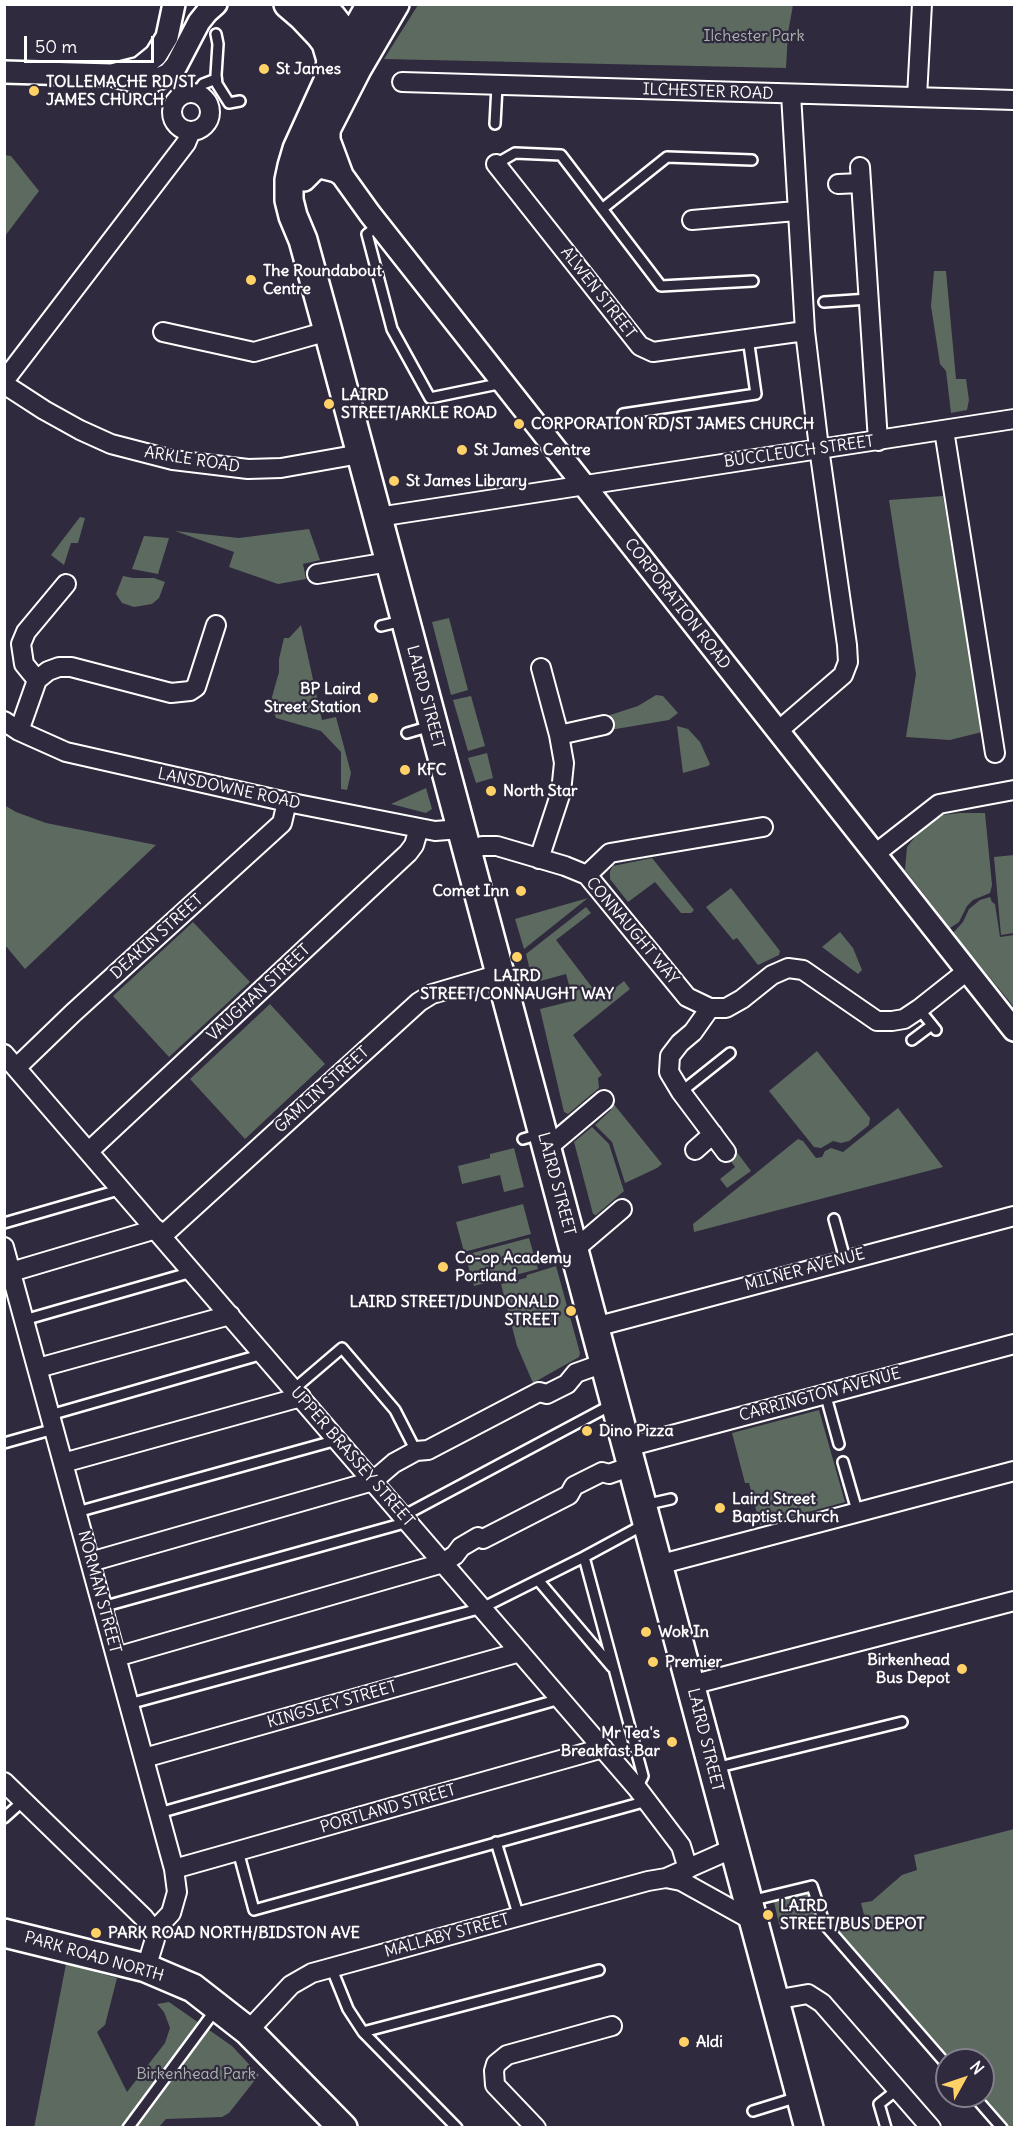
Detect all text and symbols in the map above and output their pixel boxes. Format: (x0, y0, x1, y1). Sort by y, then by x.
scale bar (27, 24, 158, 62)
park label: Ilchester Park (703, 26, 805, 46)
text: 50 m (35, 35, 77, 58)
place label: St James (276, 59, 341, 79)
marker: St James (257, 62, 271, 76)
place label: TOLLEMACHE RD/ST JAMES CHURCH (46, 72, 196, 110)
street label: ILCHESTER ROAD (642, 80, 774, 104)
marker: TOLLEMACHE RD/ST JAMES CHURCH (27, 84, 41, 98)
street label: ALWEN STREET (556, 243, 640, 343)
place label: The Roundabout Centre (263, 261, 382, 299)
marker: The Roundabout Centre (244, 273, 258, 287)
place label: LAIRD STREET/ARKLE ROAD (341, 385, 497, 423)
marker: LAIRD STREET/ARKLE ROAD (322, 397, 336, 411)
place label: CORPORATION RD/ST JAMES CHURCH (531, 414, 814, 434)
marker: CORPORATION RD/ST JAMES CHURCH (512, 417, 526, 431)
street label: BUCCLEUCH STREET (723, 432, 875, 472)
place label: St James Centre (474, 440, 591, 460)
street label: ARKLE ROAD (143, 443, 241, 477)
marker: St James Centre (455, 443, 469, 457)
place label: St James Library (406, 471, 527, 491)
marker: St James Library (387, 474, 401, 488)
street label: CORPORATION ROAD (620, 535, 734, 673)
street label: LAIRD STREET (402, 643, 448, 751)
place label: BP Laird Street Station (264, 679, 361, 717)
marker: BP Laird Street Station (366, 691, 380, 705)
place label: KFC (417, 760, 446, 780)
marker: KFC (398, 763, 412, 777)
street label: LANSDOWNE ROAD (156, 764, 302, 814)
place label: North Star (503, 781, 578, 801)
marker: North Star (484, 784, 498, 798)
street label: CONNAUGHT WAY (582, 874, 682, 988)
place label: Comet Inn (432, 881, 509, 901)
marker: Comet Inn (514, 884, 528, 898)
street label: DEAKIN STREET (107, 891, 207, 983)
street label: VAUGHAN STREET (204, 940, 314, 1046)
marker: LAIRD STREET/CONNAUGHT WAY (510, 950, 524, 964)
place label: LAIRD STREET/CONNAUGHT WAY (420, 966, 614, 1004)
street label: GAMLIN STREET (271, 1043, 373, 1137)
street label: LAIRD STREET (533, 1130, 579, 1238)
street label: MILNER AVENUE (743, 1245, 867, 1295)
place label: Co-op Academy Portland (455, 1248, 571, 1286)
marker: Co-op Academy Portland (436, 1260, 450, 1274)
place label: LAIRD STREET/DUNDONALD STREET (349, 1292, 559, 1330)
marker: LAIRD STREET/DUNDONALD STREET (564, 1304, 578, 1318)
street label: CARRINGTON AVENUE (737, 1364, 903, 1426)
street label: UPPER BRASSEY STREET (286, 1383, 418, 1531)
place label: Dino Pizza (599, 1421, 674, 1441)
marker: Dino Pizza (580, 1424, 594, 1438)
place label: Laird Street Baptist Church (732, 1489, 839, 1527)
marker: Laird Street Baptist Church (713, 1501, 727, 1515)
street label: NORMAN STREET (73, 1529, 125, 1655)
place label: Wok In (658, 1622, 709, 1642)
marker: Wok In (639, 1625, 653, 1639)
place label: Birkenhead Bus Depot (867, 1650, 950, 1688)
place label: Premier (665, 1652, 722, 1672)
marker: Premier (646, 1655, 660, 1669)
marker: Birkenhead Bus Depot (955, 1662, 969, 1676)
street label: KINGSLEY STREET (265, 1677, 399, 1733)
street label: LAIRD STREET (683, 1686, 727, 1794)
place label: Mr Tea's Breakfast Bar (561, 1723, 660, 1761)
marker: Mr Tea's Breakfast Bar (665, 1735, 679, 1749)
street label: PORTLAND STREET (318, 1780, 458, 1838)
place label: LAIRD STREET/BUS DEPOT (780, 1896, 925, 1934)
marker: LAIRD STREET/BUS DEPOT (761, 1908, 775, 1922)
street label: MALLABY STREET (382, 1910, 512, 1962)
place label: PARK ROAD NORTH/BIDSTON AVE (108, 1923, 360, 1943)
marker: PARK ROAD NORTH/BIDSTON AVE (89, 1926, 103, 1940)
street label: PARK ROAD NORTH (22, 1928, 166, 1986)
place label: Aldi (696, 2032, 723, 2052)
marker: Aldi (677, 2035, 691, 2049)
north arrow (935, 2048, 995, 2108)
text: N (966, 2057, 988, 2078)
park label: Birkenhead Park (136, 2064, 256, 2084)

